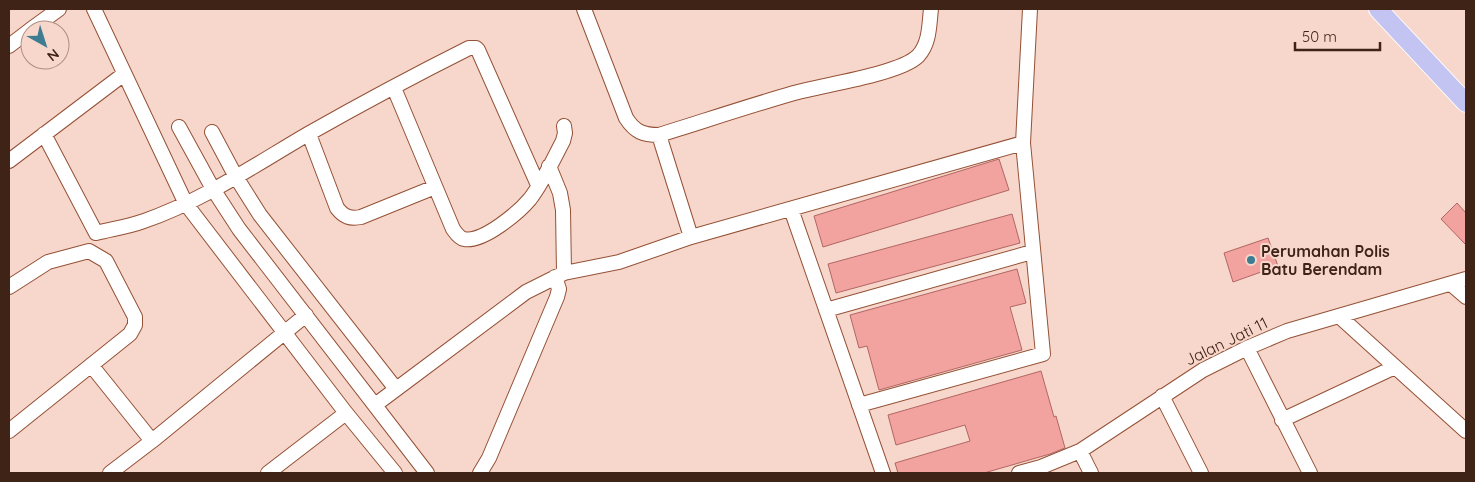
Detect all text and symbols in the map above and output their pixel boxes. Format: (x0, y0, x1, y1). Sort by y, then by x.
north arrow (20, 20, 70, 70)
scale bar (1295, 20, 1380, 52)
text: 50 m (1302, 27, 1337, 46)
text: N (44, 45, 63, 65)
place label: Perumahan Polis Batu Berendam (1261, 241, 1390, 279)
marker: Perumahan Polis Batu Berendam (1245, 254, 1257, 266)
street label: Jalan Jati 11 (1181, 312, 1271, 370)

